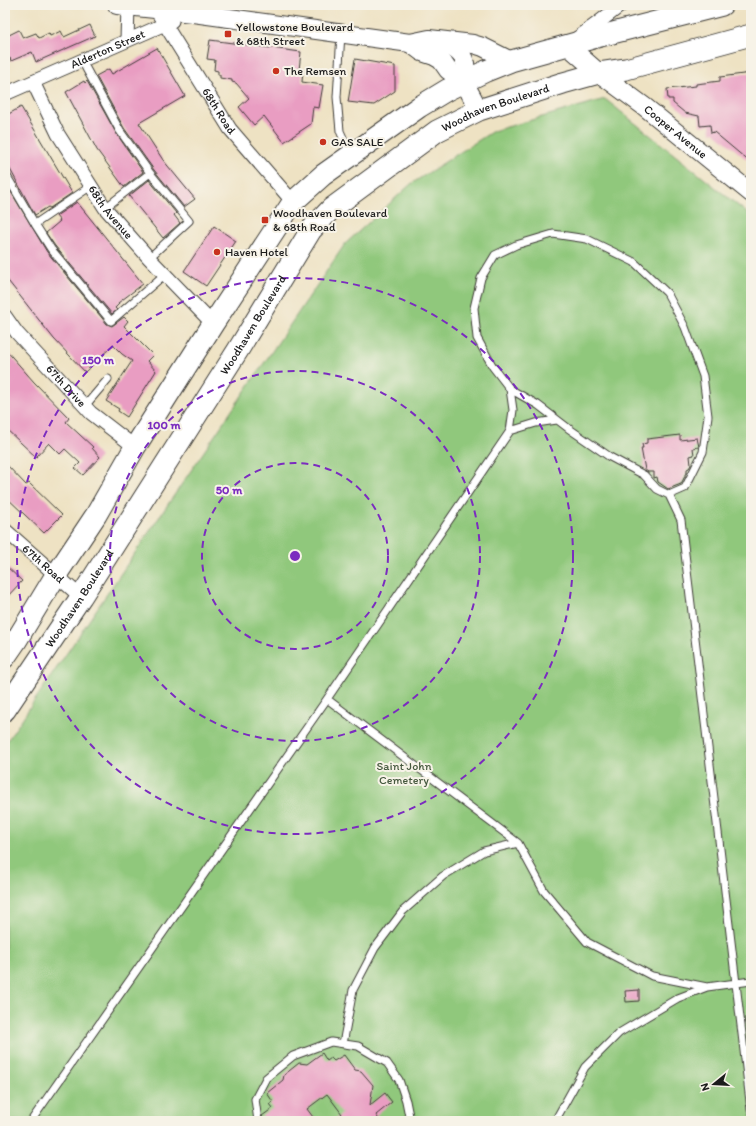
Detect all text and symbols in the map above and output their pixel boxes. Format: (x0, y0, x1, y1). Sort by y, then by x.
place label: Yellowstone Boulevard & 68th Street (236, 20, 354, 48)
street label: Alderton Street (68, 27, 147, 72)
marker: Yellowstone Boulevard & 68th Street (223, 29, 233, 39)
place label: The Remsen (284, 64, 347, 78)
marker: The Remsen (271, 66, 281, 76)
street label: Woodhaven Boulevard (439, 81, 551, 135)
street label: 68th Road (199, 85, 239, 138)
street label: Cooper Avenue (641, 102, 710, 162)
place label: GAS SALE (331, 135, 384, 149)
marker: GAS SALE (318, 137, 328, 147)
street label: 68th Avenue (85, 183, 136, 242)
place label: Woodhaven Boulevard & 68th Road (273, 206, 388, 234)
marker: Woodhaven Boulevard & 68th Road (260, 215, 270, 225)
place label: Haven Hotel (225, 245, 288, 259)
marker: Haven Hotel (212, 247, 222, 257)
street label: Woodhaven Boulevard (217, 272, 289, 377)
text: 150 m (82, 353, 115, 367)
street label: 67th Drive (43, 362, 89, 410)
text: 100 m (147, 418, 181, 432)
text: 50 m (216, 483, 243, 497)
street label: 67th Road (19, 541, 68, 586)
street label: Woodhaven Boulevard (42, 546, 117, 650)
centre of rings (288, 549, 302, 563)
park label: Saint John Cemetery (377, 759, 432, 787)
north arrow (694, 1064, 734, 1104)
text: N (698, 1081, 712, 1092)

